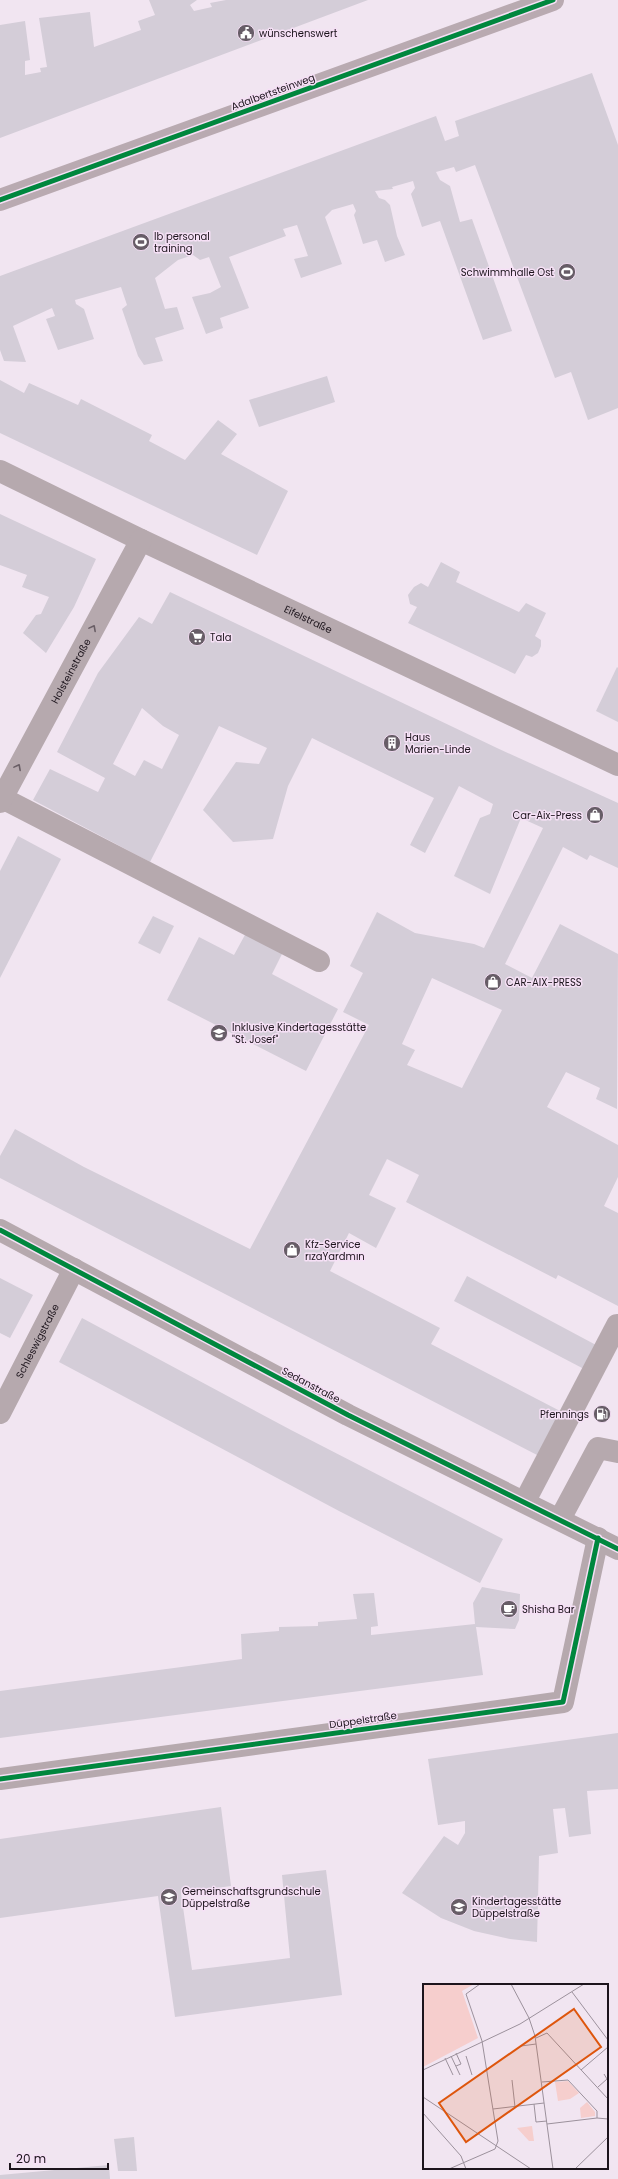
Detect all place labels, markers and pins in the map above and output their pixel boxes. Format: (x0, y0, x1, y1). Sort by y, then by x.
public building icon: wünschenswert (236, 23, 256, 43)
place label: wünschenswert (259, 26, 338, 41)
place label: lb personal training (154, 229, 210, 256)
sports icon: lb personal training (131, 232, 151, 252)
sports icon: Schwimmhalle Ost (557, 262, 577, 282)
place label: Schwimmhalle Ost (461, 265, 554, 280)
supermarket icon: Tala (187, 627, 207, 647)
place label: Tala (210, 630, 231, 645)
place label: Haus Marien-Linde (405, 730, 471, 757)
building icon: Haus Marien-Linde (382, 733, 402, 753)
shop icon: Car-Aix-Press (585, 805, 605, 825)
place label: Car-Aix-Press (513, 808, 582, 823)
shop icon: CAR-AIX-PRESS (483, 972, 503, 992)
place label: CAR-AIX-PRESS (506, 975, 582, 990)
place label: Inklusive Kindertagesstätte "St. Josef" (232, 1020, 366, 1047)
school or university icon: Inklusive Kindertagesstätte "St. Josef" (209, 1023, 229, 1043)
place label: Kfz-Service rızaYardmın (305, 1237, 365, 1264)
shop icon: Kfz-Service rızaYardmın (282, 1240, 302, 1260)
fuel station icon: Pfennings (592, 1404, 612, 1424)
place label: Pfennings (540, 1407, 589, 1422)
cafe icon: Shisha Bar (499, 1599, 519, 1619)
place label: Shisha Bar (522, 1602, 575, 1617)
place label: Gemeinschaftsgrundschule Düppelstraße (182, 1884, 321, 1911)
school or university icon: Gemeinschaftsgrundschule Düppelstraße (159, 1887, 179, 1907)
place label: Kindertagesstätte Düppelstraße (472, 1894, 561, 1921)
school or university icon: Kindertagesstätte Düppelstraße (449, 1897, 469, 1917)

